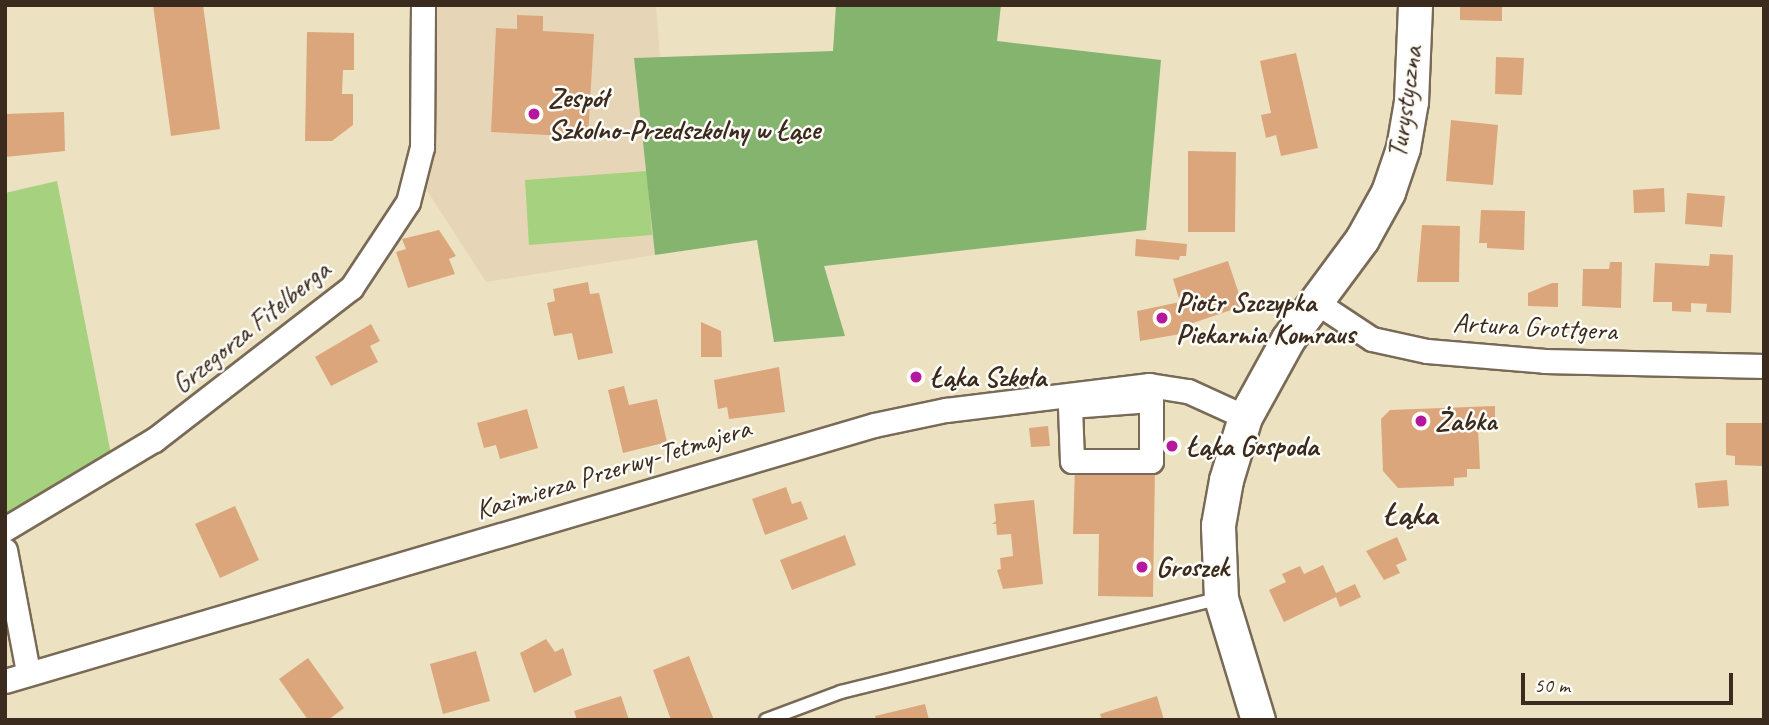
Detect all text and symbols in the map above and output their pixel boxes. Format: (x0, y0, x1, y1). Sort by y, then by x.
street label: Turystyczna (1381, 44, 1429, 160)
place label: Zespół Szkolno-Przedszkolny w Łące (548, 81, 820, 147)
marker: Zespół Szkolno-Przedszkolny w Łące (526, 106, 542, 122)
street label: Grzegorza Fitelberga (165, 253, 337, 401)
place label: Piotr Szczypka Piekarnia Komraus (1176, 285, 1354, 351)
street label: Artura Grottgera (1452, 306, 1618, 348)
marker: Piotr Szczypka Piekarnia Komraus (1154, 310, 1170, 326)
place label: Łąka Szkoła (930, 360, 1047, 394)
marker: Łąka Szkoła (908, 369, 924, 385)
place label: Żabka (1435, 404, 1496, 438)
street label: Kazimierza Przerwy-Tetmajera (471, 411, 755, 527)
marker: Żabka (1413, 413, 1429, 429)
place label: Łąka Gospoda (1186, 429, 1317, 463)
marker: Łąka Gospoda (1164, 438, 1180, 454)
district label: Łąka (1383, 495, 1437, 533)
place label: Groszek (1156, 550, 1228, 584)
marker: Groszek (1134, 559, 1150, 575)
scale bar (1524, 658, 1736, 702)
text: 50 m (1534, 672, 1570, 698)

